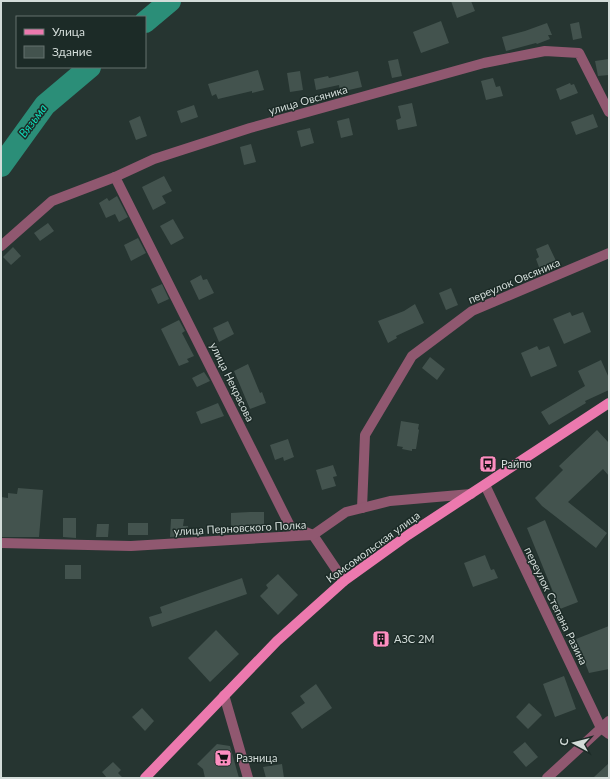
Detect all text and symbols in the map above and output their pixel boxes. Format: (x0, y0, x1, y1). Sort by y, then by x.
legend (16, 16, 146, 68)
text: Улица (52, 24, 85, 39)
text: Здание (52, 44, 92, 59)
street label: улица Овсяника (267, 82, 349, 117)
water label: Вязьма (15, 101, 50, 140)
street label: переулок Овсяника (466, 255, 562, 306)
street label: улица Некрасова (208, 340, 257, 424)
bus stop icon: Райпо (478, 454, 498, 474)
place label: Райпо (501, 457, 532, 470)
street label: Комсомольская улица (323, 508, 422, 585)
street label: улица Перновского Полка (173, 518, 306, 537)
street label: переулок Степана Разина (522, 545, 591, 667)
building icon: АЗС 2М (371, 629, 391, 649)
place label: АЗС 2М (394, 632, 435, 645)
north arrow (554, 723, 594, 763)
text: С (557, 737, 571, 746)
supermarket icon: Разница (213, 748, 233, 768)
place label: Разница (236, 751, 277, 764)

